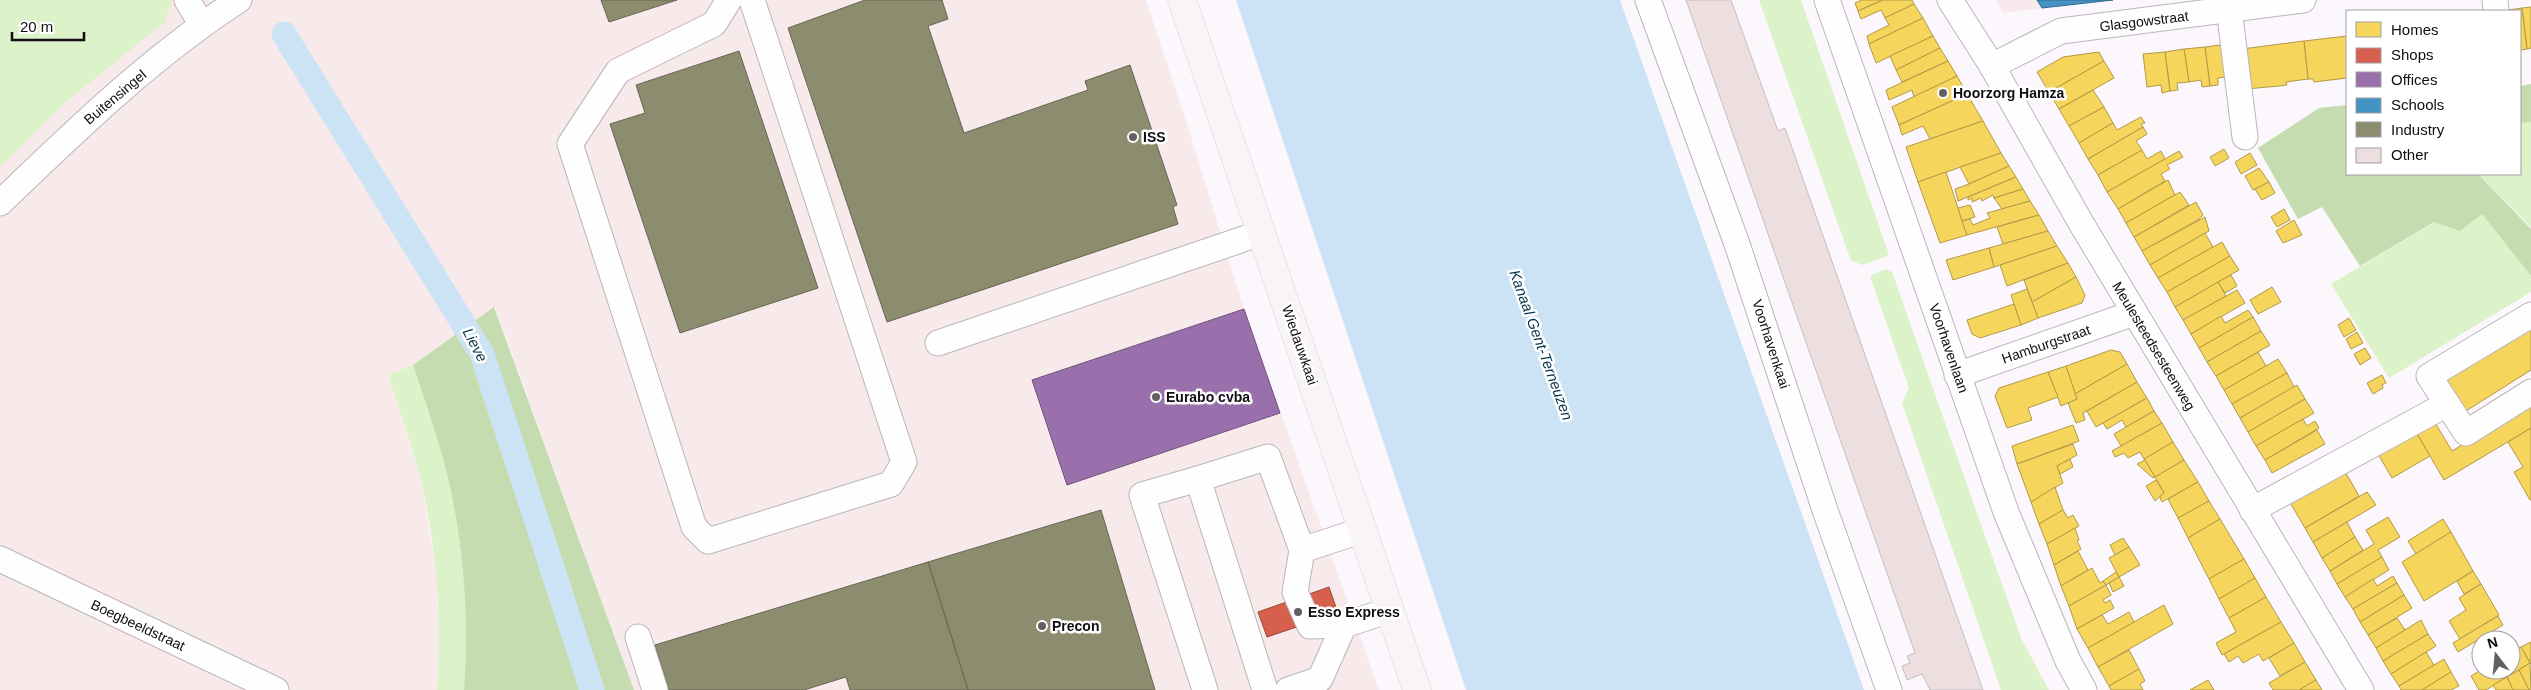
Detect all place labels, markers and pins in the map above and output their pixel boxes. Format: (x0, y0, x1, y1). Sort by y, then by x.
place label: Hoorzorg Hamza (1953, 85, 2064, 101)
marker: Hoorzorg Hamza (1937, 87, 1949, 99)
place label: ISS (1143, 129, 1166, 145)
marker: ISS (1127, 131, 1139, 143)
place label: Eurabo cvba (1166, 389, 1250, 405)
marker: Eurabo cvba (1150, 391, 1162, 403)
place label: Esso Express (1308, 604, 1400, 620)
marker: Esso Express (1292, 606, 1304, 618)
place label: Precon (1052, 618, 1099, 634)
marker: Precon (1036, 620, 1048, 632)

